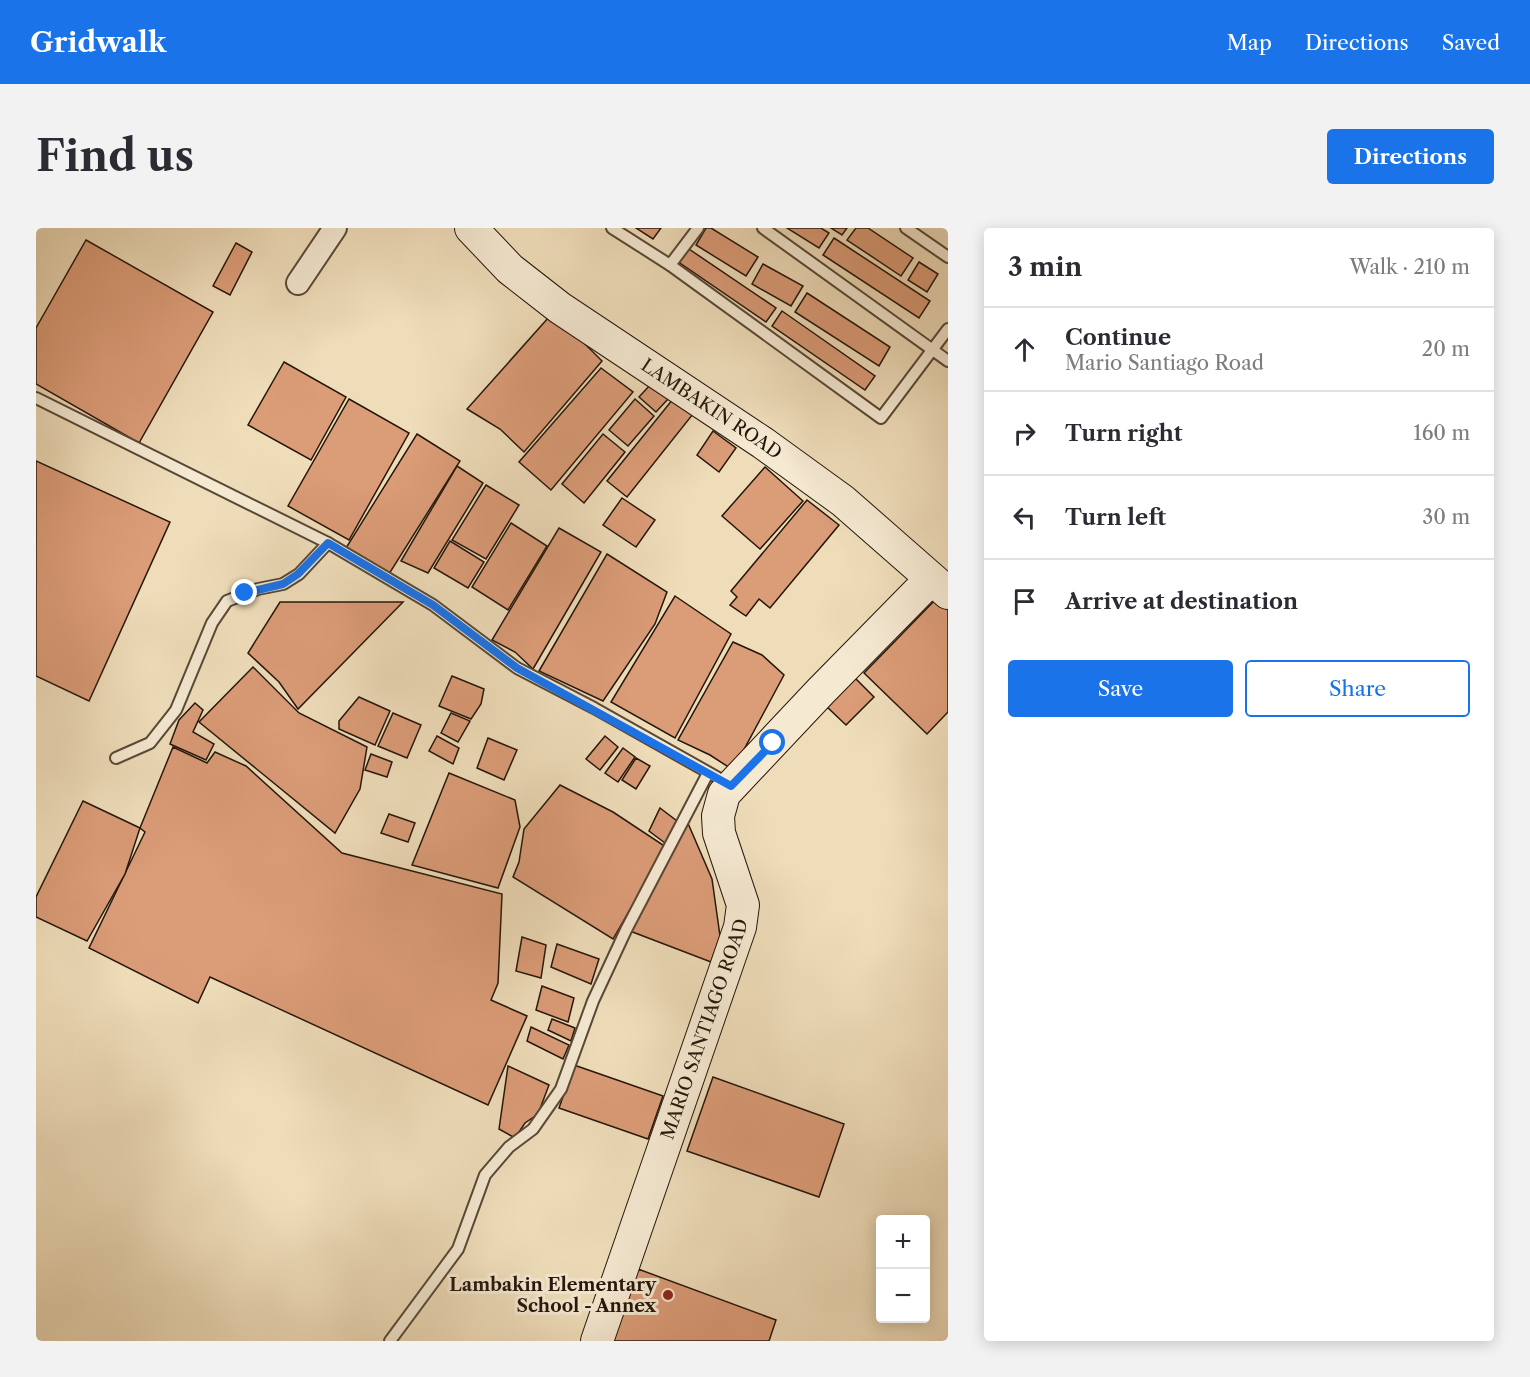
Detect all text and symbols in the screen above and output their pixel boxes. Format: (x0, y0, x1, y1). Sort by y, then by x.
text: Gridwalk (30, 25, 166, 59)
text: Map (1227, 30, 1272, 55)
text: Directions (1305, 30, 1409, 55)
text: Saved (1442, 30, 1500, 55)
button: Directions (1327, 129, 1494, 184)
text: Find us (36, 130, 194, 182)
text: 3 min (1008, 251, 1082, 283)
text: Walk · 210 m (1349, 255, 1470, 279)
text: Continue (1065, 324, 1171, 351)
icon: ahead (1008, 333, 1041, 366)
text: 20 m (1422, 337, 1470, 361)
text: Mario Santiago Road (1065, 351, 1264, 375)
street label: LAMBAKIN ROAD (637, 354, 786, 464)
icon: right (1008, 417, 1041, 450)
text: Turn right (1065, 420, 1183, 447)
text: 160 m (1413, 421, 1470, 445)
icon: left (1008, 501, 1041, 534)
text: Turn left (1065, 504, 1166, 531)
text: 30 m (1422, 505, 1470, 529)
route end (231, 579, 257, 605)
icon: arrive (1008, 585, 1041, 618)
text: Arrive at destination (1065, 588, 1298, 615)
button: Save (1008, 660, 1233, 717)
button: Share (1245, 660, 1470, 717)
route start (759, 729, 785, 755)
street label: MARIO SANTIAGO ROAD (656, 917, 752, 1143)
map controls (876, 1215, 930, 1323)
button: + (876, 1215, 930, 1269)
button: − (876, 1269, 930, 1323)
place label: Lambakin Elementary School - Annex (449, 1274, 657, 1317)
marker: Lambakin Elementary School - Annex (661, 1288, 675, 1302)

